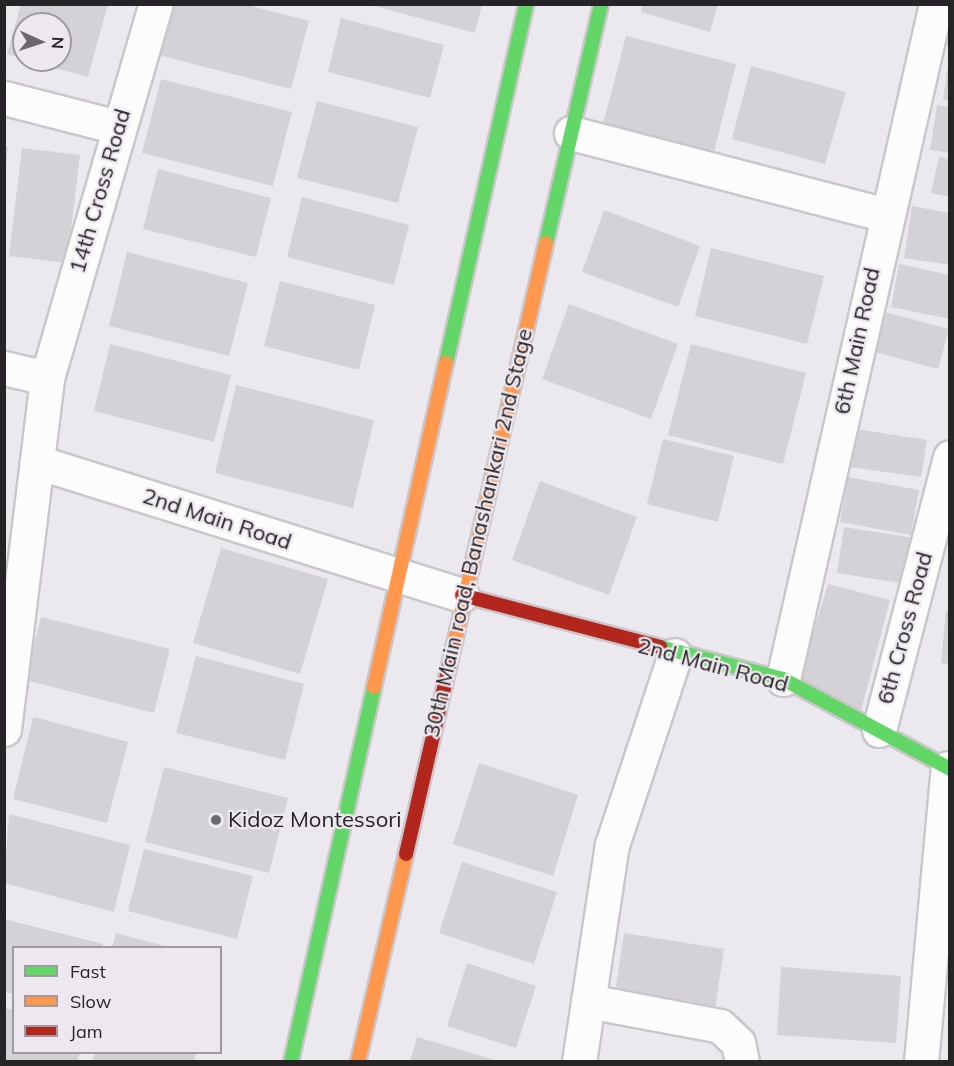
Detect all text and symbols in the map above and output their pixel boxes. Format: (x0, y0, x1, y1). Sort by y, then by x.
north arrow (12, 12, 72, 72)
text: N (48, 36, 68, 49)
street label: 14th Cross Road (64, 106, 136, 276)
street label: 6th Main Road (829, 265, 885, 417)
street label: 30th Main road, Banashankari 2nd Stage (418, 326, 538, 740)
street label: 2nd Main Road (139, 483, 295, 555)
street label: 6th Cross Road (872, 549, 938, 707)
street label: 2nd Main Road (635, 632, 791, 698)
place label: Kidoz Montessori (228, 807, 401, 833)
marker: Kidoz Montessori (209, 813, 223, 827)
legend (12, 946, 222, 1054)
text: Fast (70, 960, 106, 983)
text: Slow (70, 990, 111, 1013)
text: Jam (70, 1020, 103, 1043)

